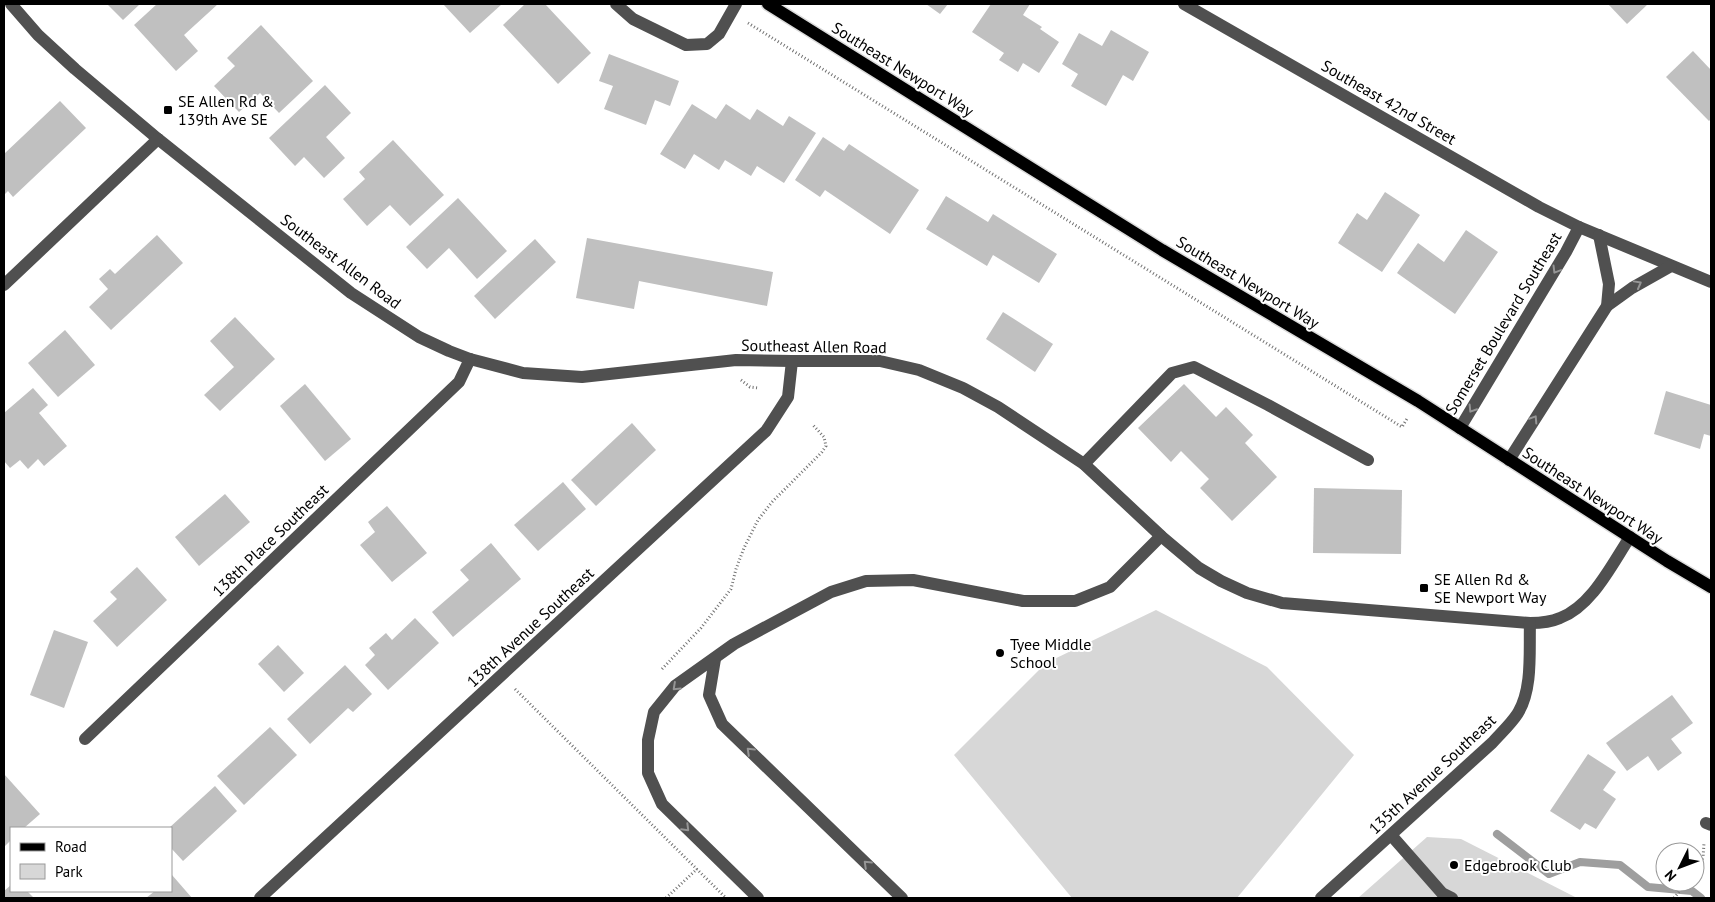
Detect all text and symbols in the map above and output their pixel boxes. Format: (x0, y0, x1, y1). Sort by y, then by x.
street label: Southeast Newport Way (828, 17, 978, 121)
street label: Southeast 42nd Street (1318, 55, 1460, 149)
place label: SE Allen Rd & 139th Ave SE (178, 91, 274, 129)
marker: SE Allen Rd & 139th Ave SE (162, 104, 174, 116)
street label: Southeast Allen Road (277, 209, 405, 313)
street label: Somerset Boulevard Southeast (1441, 228, 1566, 418)
street label: Southeast Newport Way (1173, 231, 1324, 333)
one-way arrow (1552, 264, 1562, 273)
one-way arrow (1633, 281, 1642, 291)
street label: Southeast Allen Road (741, 335, 887, 357)
one-way arrow (1469, 403, 1478, 413)
one-way arrow (1528, 415, 1538, 424)
street label: Southeast Newport Way (1519, 442, 1667, 548)
street label: 138th Place Southeast (208, 479, 333, 601)
street label: 138th Avenue Southeast (462, 563, 598, 691)
place label: SE Allen Rd & SE Newport Way (1434, 569, 1547, 607)
marker: SE Allen Rd & SE Newport Way (1418, 582, 1430, 594)
place label: Tyee Middle School (1010, 634, 1091, 672)
marker: Tyee Middle School (994, 647, 1006, 659)
one-way arrow (672, 681, 681, 690)
street label: 135th Avenue Southeast (1364, 710, 1500, 838)
one-way arrow (747, 748, 756, 757)
one-way arrow (681, 822, 690, 831)
legend (10, 827, 172, 892)
text: Road (55, 837, 87, 856)
north arrow (1655, 842, 1705, 892)
place label: Edgebrook Club (1464, 855, 1572, 875)
marker: Edgebrook Club (1448, 859, 1460, 871)
one-way arrow (864, 861, 873, 870)
text: Park (55, 862, 83, 881)
text: N (1661, 866, 1680, 885)

